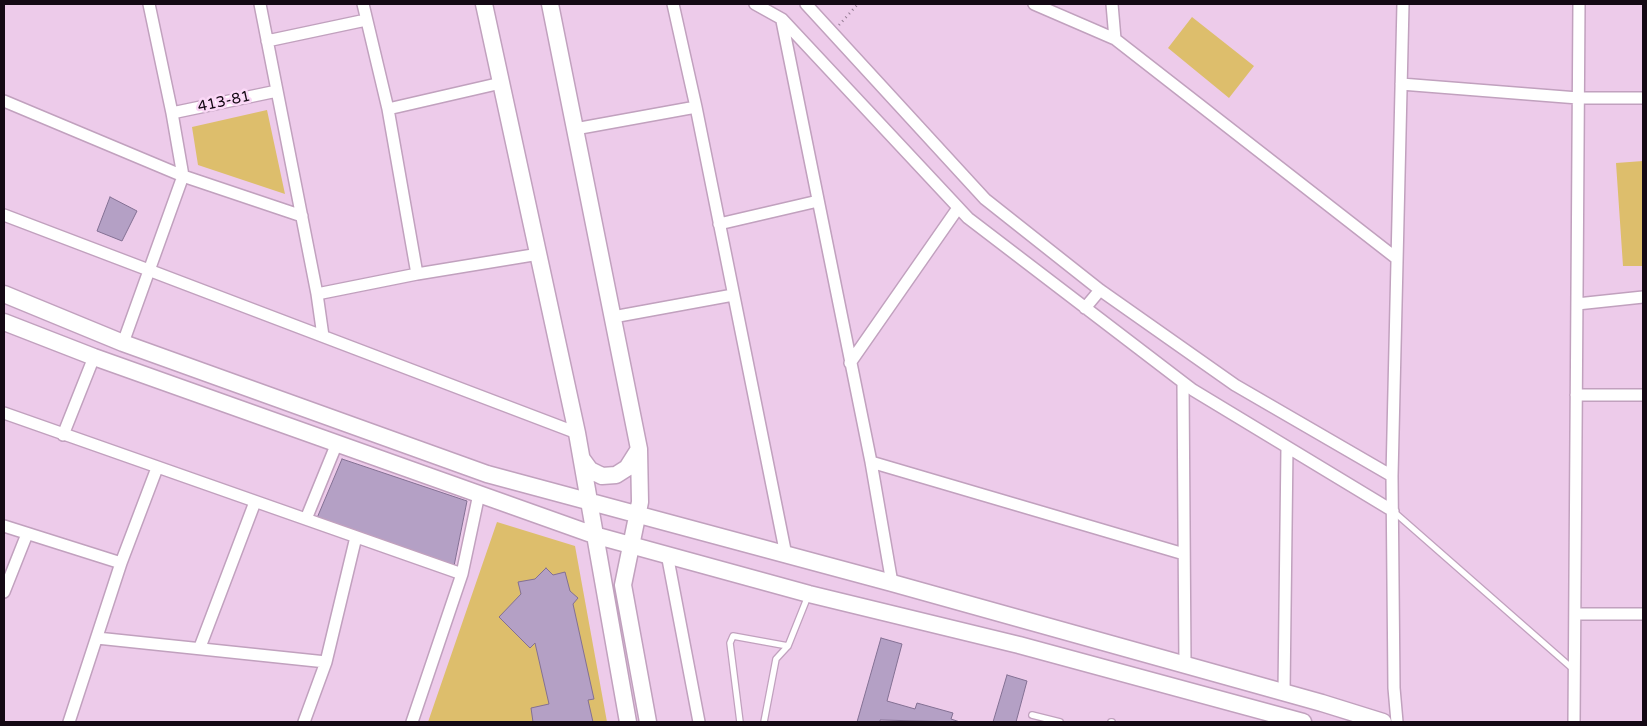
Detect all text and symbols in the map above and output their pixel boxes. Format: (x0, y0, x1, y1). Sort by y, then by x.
street label: 413-81 (196, 88, 252, 116)

